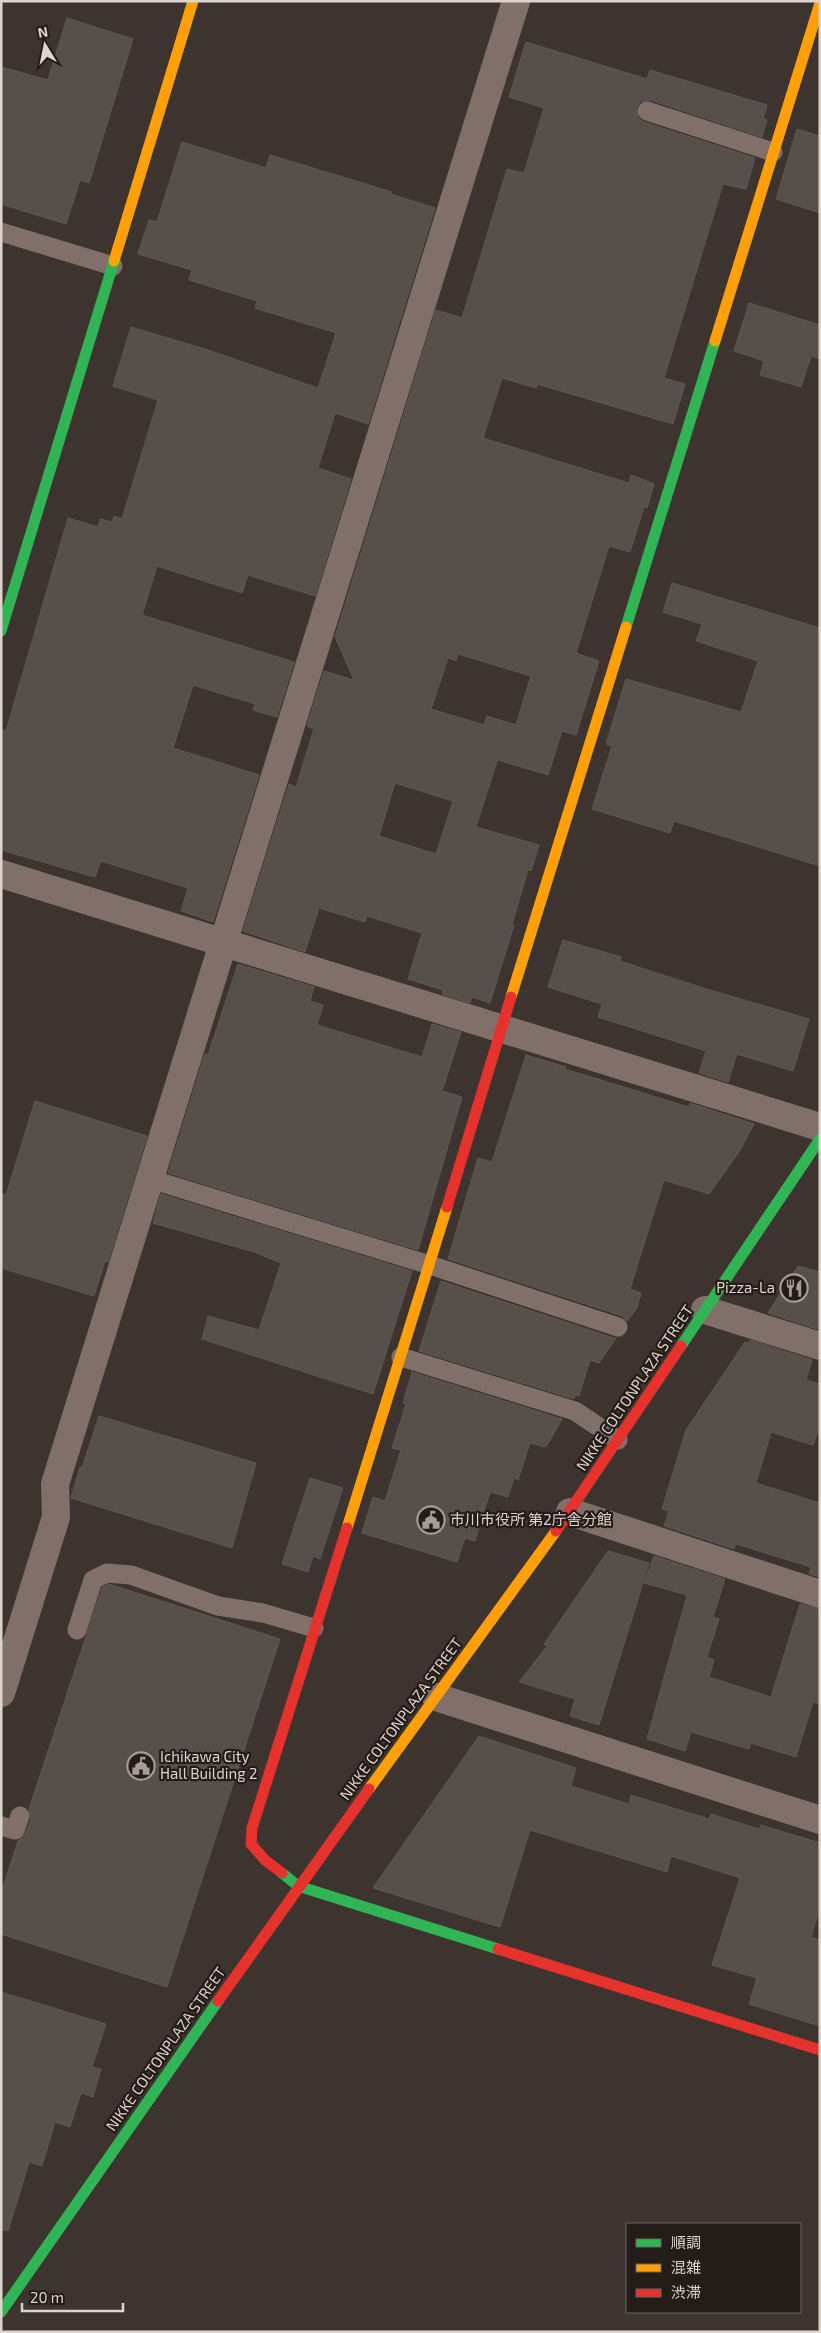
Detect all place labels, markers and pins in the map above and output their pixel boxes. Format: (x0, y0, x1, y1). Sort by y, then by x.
restaurant icon: Pizza-La (779, 1273, 809, 1303)
place label: Pizza-La (716, 1278, 775, 1296)
public building icon: 市川市役所 第2庁舎分館 (416, 1505, 446, 1535)
place label: 市川市役所 第2庁舎分館 (450, 1510, 612, 1528)
place label: Ichikawa City Hall Building 2 (160, 1747, 257, 1782)
public building icon: Ichikawa City Hall Building 2 (126, 1751, 156, 1781)

